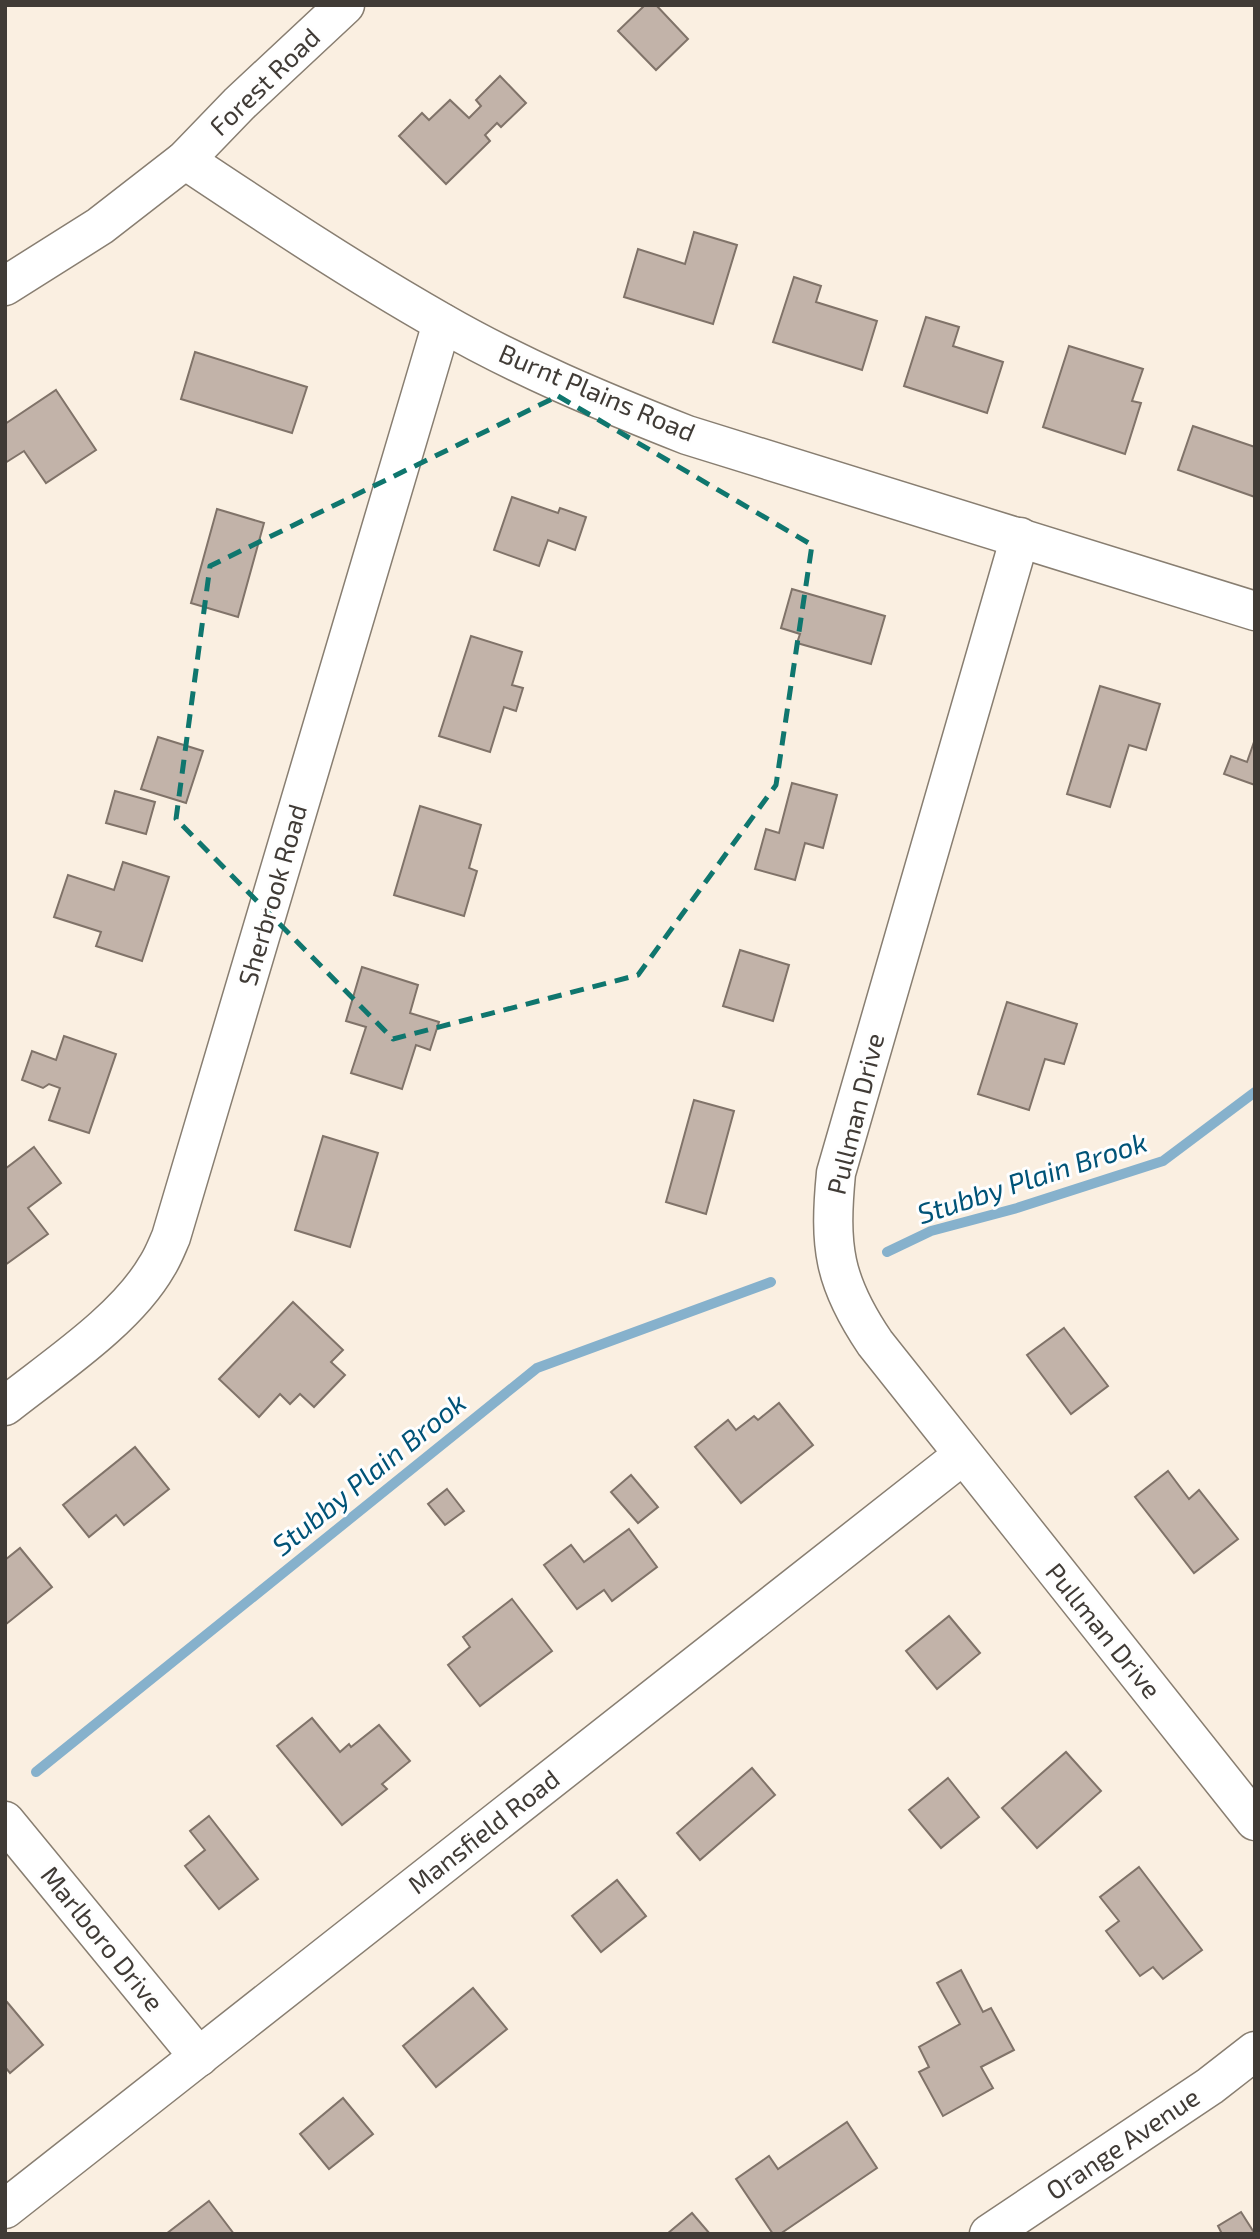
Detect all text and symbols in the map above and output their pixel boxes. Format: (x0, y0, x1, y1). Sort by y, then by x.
street label: Forest Road (202, 21, 326, 141)
street label: Burnt Plains Road (495, 336, 700, 447)
street label: Sherbrook Road (231, 800, 312, 989)
street label: Pullman Drive (820, 1030, 890, 1198)
water label: Stubby Plain Brook (912, 1124, 1151, 1230)
water label: Stubby Plain Brook (265, 1385, 472, 1562)
street label: Pullman Drive (1040, 1556, 1168, 1704)
street label: Mansfield Road (401, 1762, 565, 1899)
street label: Marlboro Drive (35, 1859, 171, 2017)
street label: Orange Avenue (1040, 2080, 1205, 2205)

